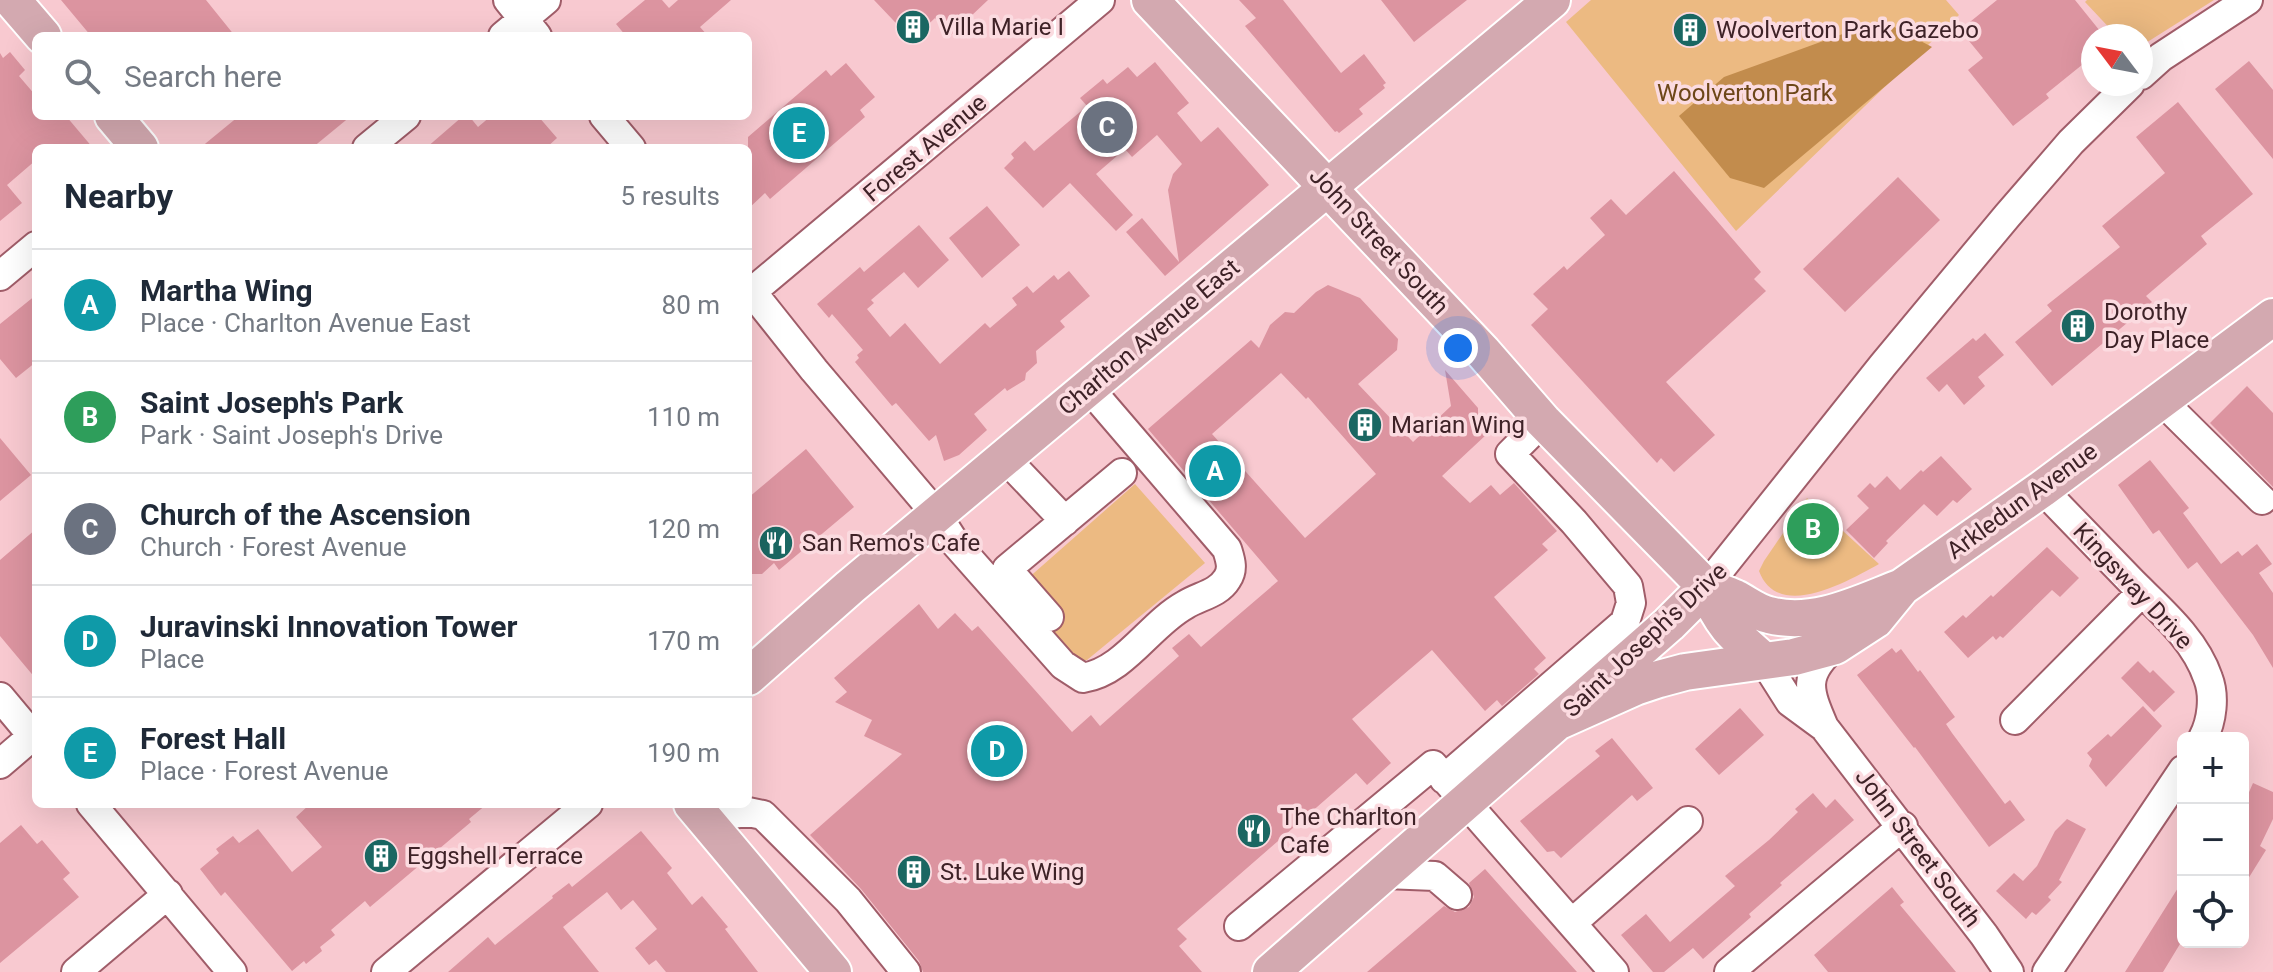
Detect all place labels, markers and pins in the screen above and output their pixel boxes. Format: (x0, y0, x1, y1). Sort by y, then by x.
building icon: Villa Marie I (894, 8, 932, 46)
building icon: Woolverton Park Gazebo (1671, 11, 1709, 49)
place label: Villa Marie I (939, 13, 1064, 41)
place label: Woolverton Park Gazebo (1716, 16, 1979, 44)
pin: C (1081, 97, 1133, 157)
pin: E (773, 103, 825, 163)
place label: Dorothy Day Place (2104, 298, 2209, 354)
building icon: Dorothy Day Place (2059, 307, 2097, 345)
building icon: Marian Wing (1346, 406, 1384, 444)
place label: Marian Wing (1391, 411, 1525, 439)
pin: A (1189, 441, 1241, 501)
pin: B (1787, 499, 1839, 559)
restaurant icon: San Remo's Cafe (757, 524, 795, 562)
place label: San Remo's Cafe (802, 529, 980, 557)
pin: D (971, 721, 1023, 781)
place label: The Charlton Cafe (1280, 803, 1417, 859)
restaurant icon: The Charlton Cafe (1235, 812, 1273, 850)
building icon: Eggshell Terrace (362, 837, 400, 875)
place label: Eggshell Terrace (407, 842, 583, 870)
building icon: St. Luke Wing (895, 853, 933, 891)
place label: St. Luke Wing (940, 858, 1085, 886)

